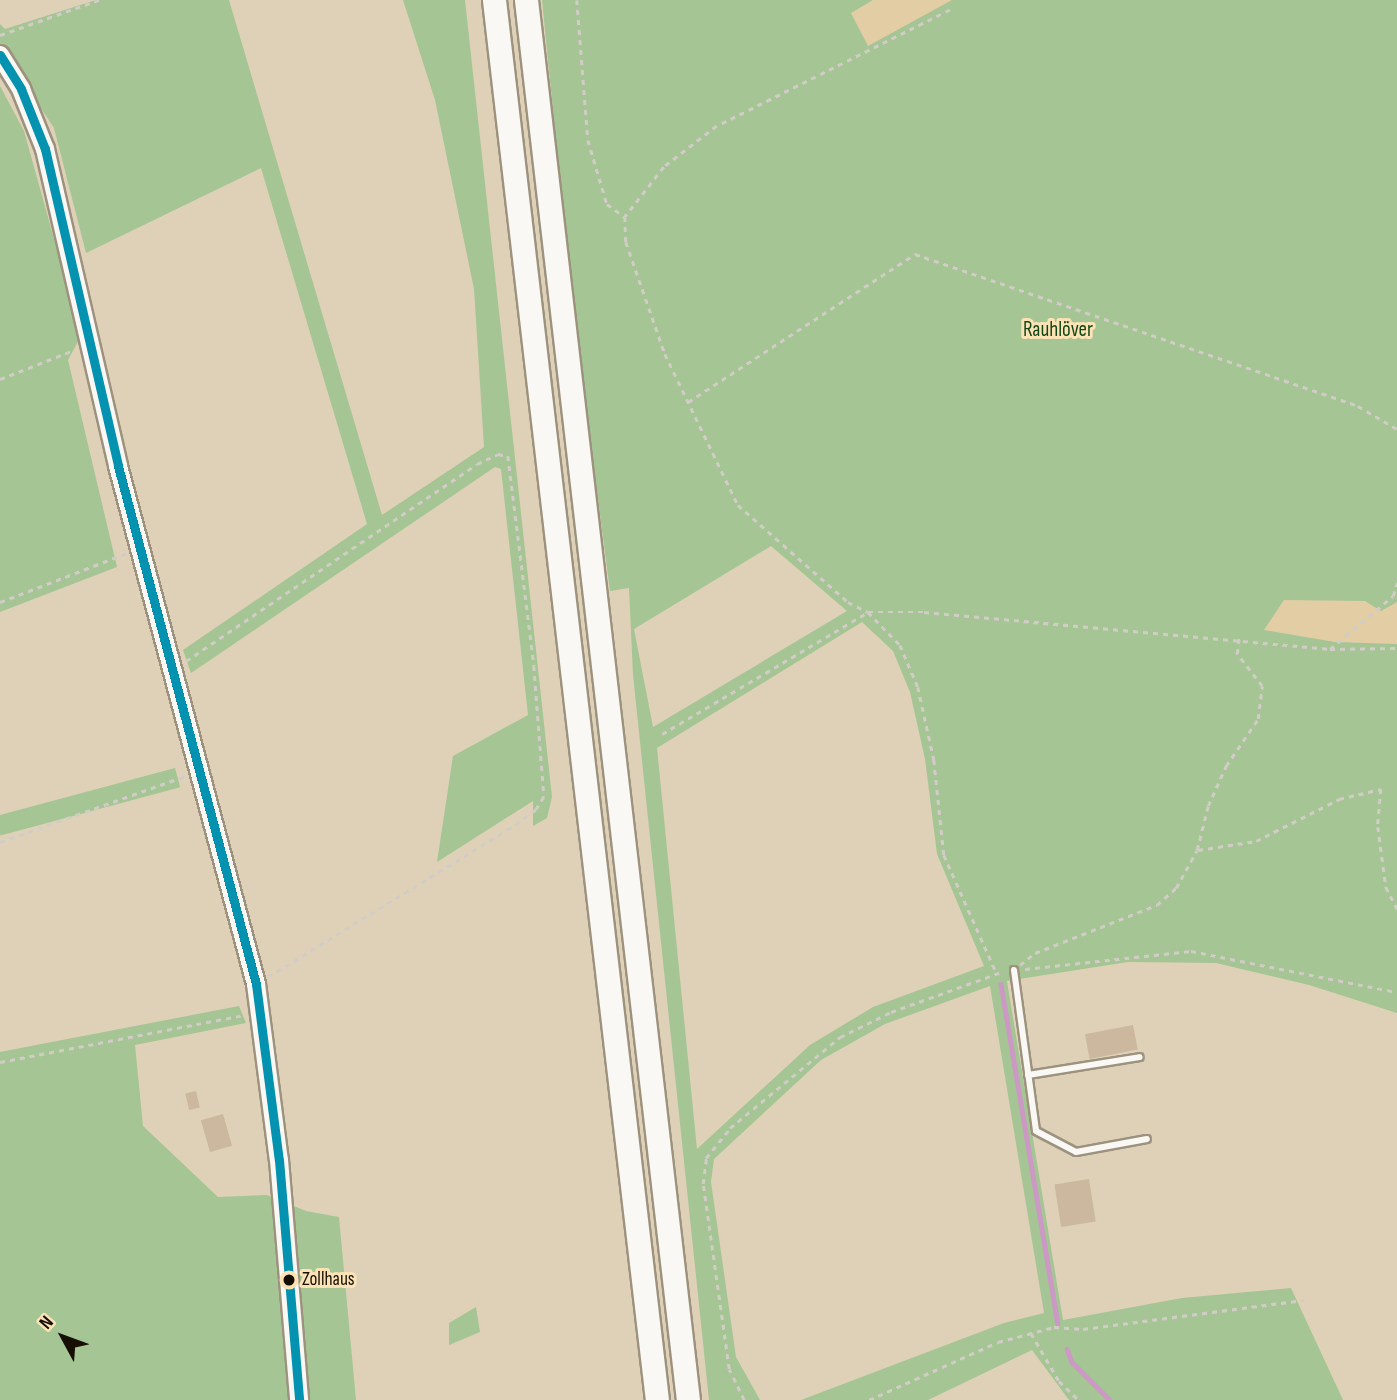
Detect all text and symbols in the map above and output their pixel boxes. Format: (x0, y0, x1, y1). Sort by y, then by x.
park label: Rauhlöver (1023, 317, 1093, 343)
place label: Zollhaus (302, 1269, 355, 1291)
marker: Zollhaus (282, 1273, 296, 1287)
north arrow (28, 1302, 98, 1372)
text: N (35, 1312, 59, 1334)

